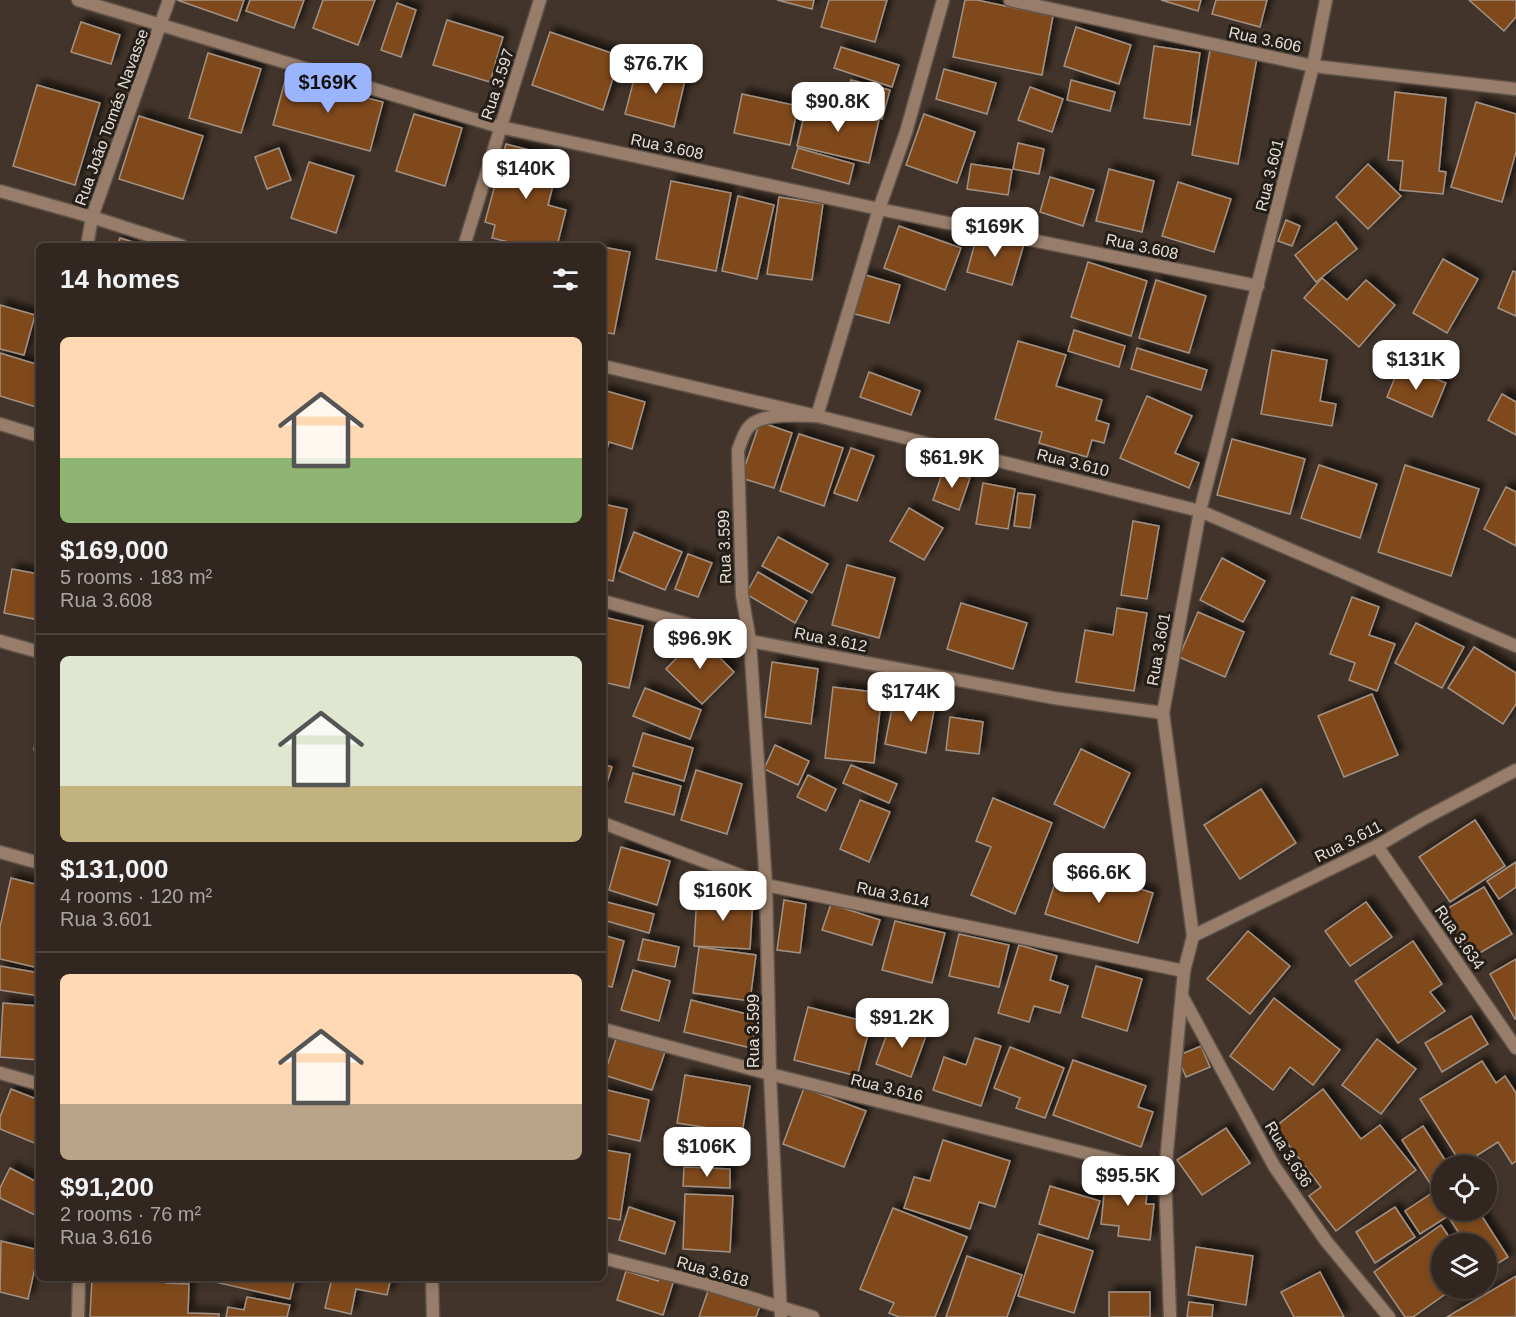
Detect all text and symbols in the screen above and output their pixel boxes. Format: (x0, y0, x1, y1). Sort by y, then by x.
street label: Rua 3.606 (1227, 23, 1303, 55)
street label: Rua João Tomás Navasse (72, 27, 151, 208)
pin: $76.7K (607, 44, 705, 95)
street label: Rua 3.597 (478, 46, 517, 122)
text: $76.7K (624, 52, 688, 74)
pin: $169K (286, 63, 370, 114)
text: $169K (299, 71, 357, 93)
pin: $90.8K (789, 82, 887, 133)
text: $90.8K (806, 90, 870, 112)
street label: Rua 3.608 (629, 130, 705, 162)
street label: Rua 3.601 (1252, 137, 1287, 213)
pin: $140K (484, 149, 568, 200)
text: $140K (497, 157, 555, 179)
pin: $169K (953, 207, 1037, 258)
text: $169K (966, 215, 1024, 237)
street label: Rua 3.608 (1104, 230, 1180, 262)
icon: filters (549, 263, 582, 296)
text: 14 homes (60, 264, 180, 294)
pin: $131K (1374, 340, 1458, 391)
text: $131K (1387, 348, 1445, 370)
icon: home (267, 376, 375, 484)
pin: $61.9K (903, 438, 1001, 489)
street label: Rua 3.610 (1035, 445, 1111, 480)
text: $61.9K (920, 446, 984, 468)
street label: Rua 3.599 (715, 510, 734, 584)
text: $169,000 (60, 535, 168, 565)
text: 5 rooms · 183 m² (60, 566, 212, 588)
text: Rua 3.608 (60, 589, 152, 611)
street label: Rua 3.601 (1144, 611, 1173, 687)
pin: $96.9K (651, 619, 749, 670)
street label: Rua 3.612 (793, 624, 869, 655)
text: $96.9K (668, 627, 732, 649)
pin: $174K (869, 672, 953, 723)
text: $174K (882, 680, 940, 702)
icon: home (267, 695, 375, 803)
street label: Rua 3.611 (1312, 817, 1385, 866)
pin: $66.6K (1050, 853, 1148, 904)
text: $131,000 (60, 854, 168, 884)
text: $66.6K (1067, 861, 1131, 883)
pin: $160K (681, 871, 765, 922)
street label: Rua 3.614 (855, 878, 931, 910)
text: $160K (694, 879, 752, 901)
text: 4 rooms · 120 m² (60, 885, 212, 907)
street label: Rua 3.634 (1431, 902, 1488, 972)
text: Rua 3.601 (60, 908, 152, 930)
street label: Rua 3.599 (745, 994, 762, 1068)
pin: $91.2K (853, 998, 951, 1049)
text: $91.2K (870, 1006, 934, 1028)
icon: home (267, 1013, 375, 1121)
street label: Rua 3.616 (849, 1070, 925, 1105)
street label: Rua 3.636 (1262, 1118, 1315, 1190)
pin: $106K (665, 1127, 749, 1178)
text: $106K (678, 1135, 736, 1157)
map controls (1431, 1155, 1497, 1299)
button: locate (1431, 1155, 1497, 1221)
pin: $95.5K (1079, 1156, 1177, 1207)
text: $95.5K (1096, 1164, 1160, 1186)
text: $91,200 (60, 1172, 154, 1202)
text: 2 rooms · 76 m² (60, 1203, 201, 1225)
text: Rua 3.616 (60, 1226, 152, 1248)
button: layers (1431, 1233, 1497, 1299)
street label: Rua 3.618 (675, 1253, 751, 1290)

